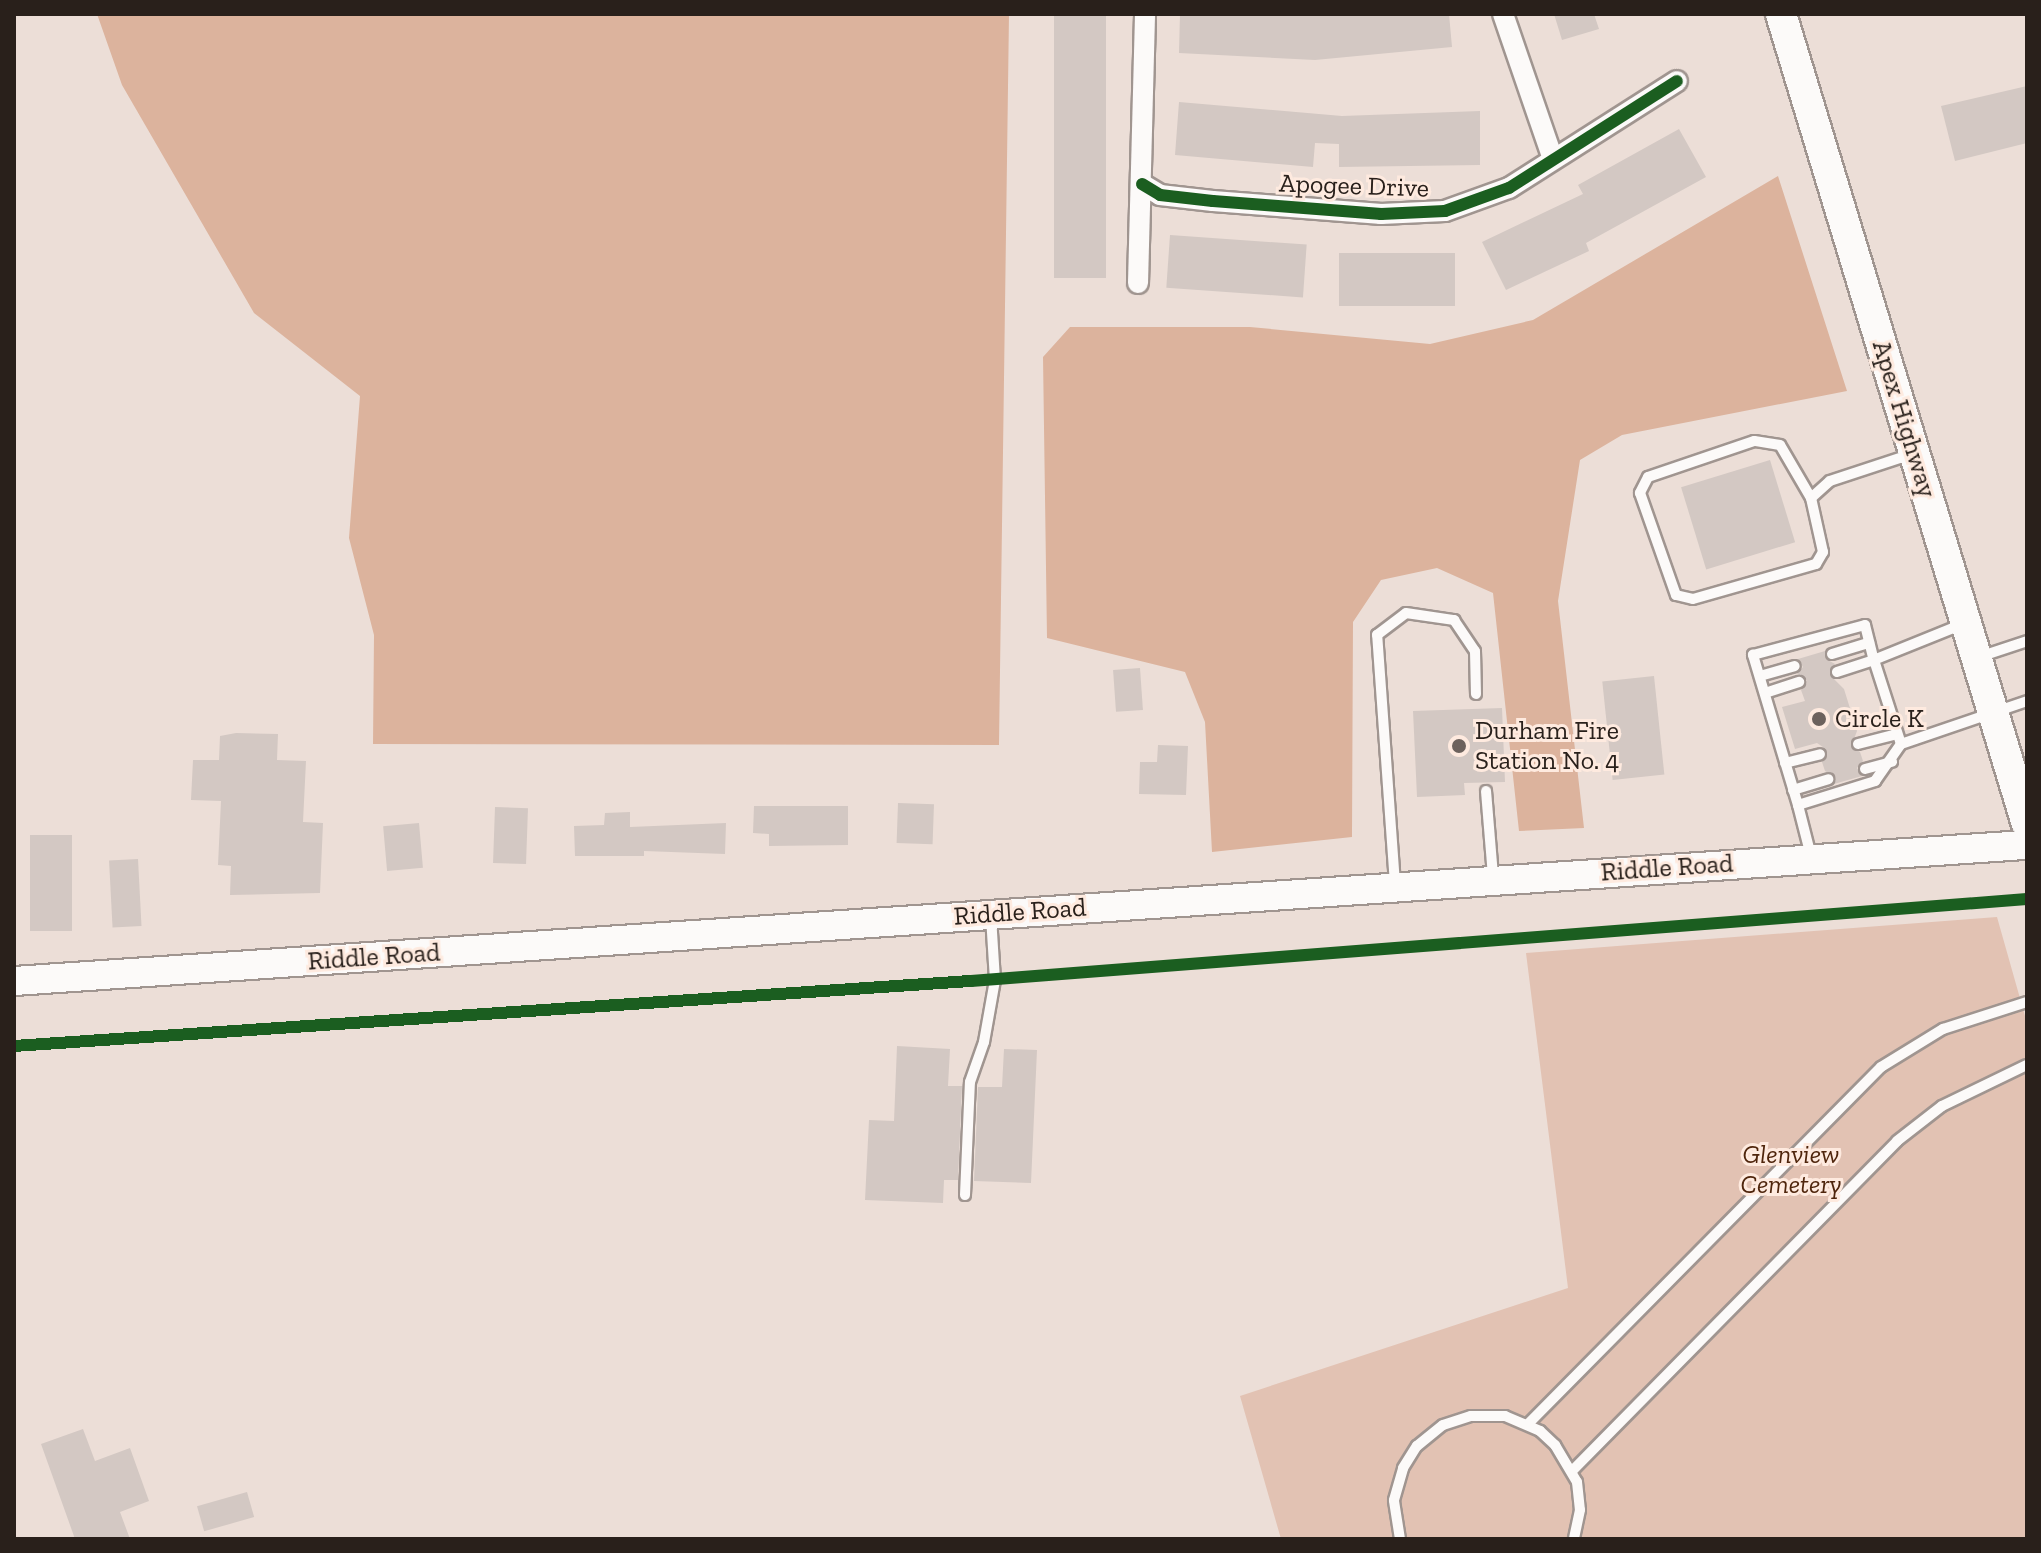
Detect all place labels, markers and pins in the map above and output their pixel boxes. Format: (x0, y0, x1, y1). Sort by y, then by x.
place label: Circle K (1835, 703, 1924, 735)
marker: Circle K (1810, 710, 1828, 728)
place label: Durham Fire Station No. 4 (1475, 715, 1619, 776)
marker: Durham Fire Station No. 4 (1450, 737, 1468, 755)

